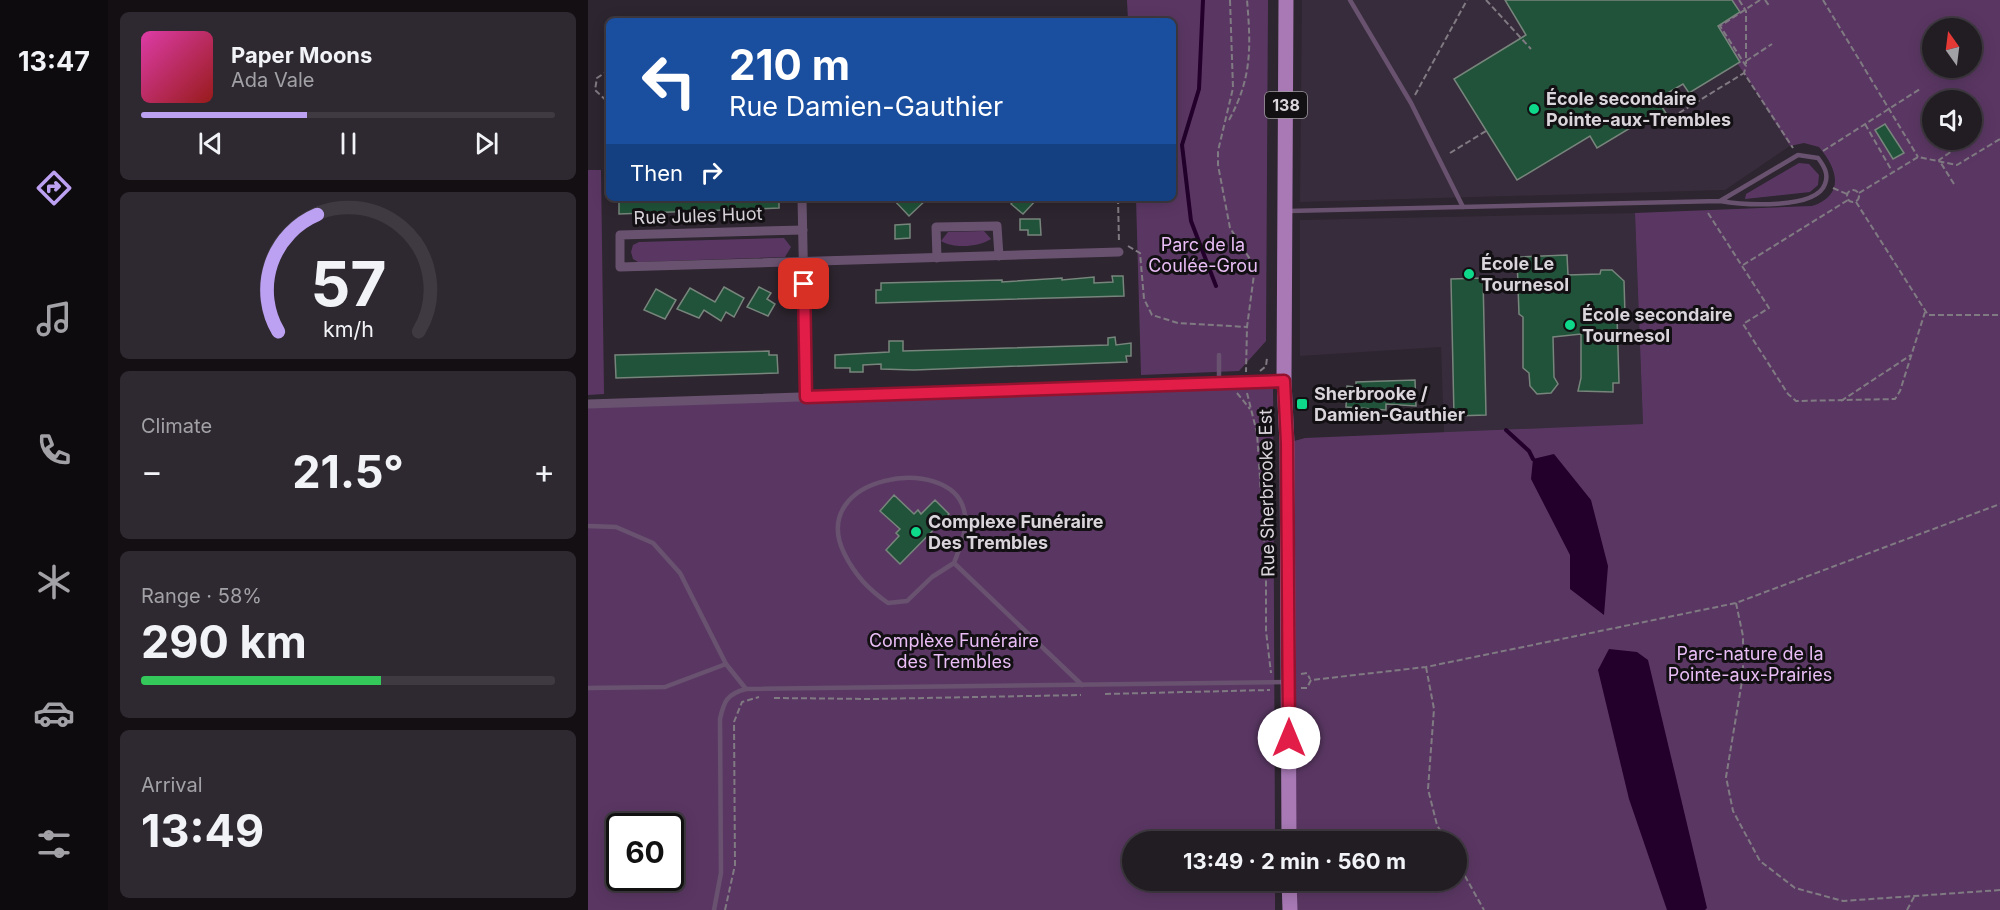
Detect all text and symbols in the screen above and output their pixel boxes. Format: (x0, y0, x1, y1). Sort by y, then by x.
north arrow (1922, 18, 1982, 78)
map controls (1922, 18, 1982, 150)
text: 210 m (729, 39, 850, 90)
text: Paper Moons (231, 42, 372, 68)
icon: left (630, 42, 708, 120)
text: 13:47 (18, 45, 90, 78)
text: Ada Vale (231, 68, 314, 92)
place label: École secondaire Pointe-aux-Trembles (1546, 88, 1731, 130)
text: Rue Damien-Gauthier (729, 90, 1003, 123)
button: sound (1922, 90, 1982, 150)
road number: 138 (1265, 92, 1307, 118)
marker: École secondaire Pointe-aux-Trembles (1527, 102, 1541, 116)
icon: previous (194, 127, 227, 160)
icon: pause (332, 127, 365, 160)
icon: next (470, 127, 503, 160)
icon: right (695, 156, 728, 189)
text: Then (630, 160, 683, 186)
icon: directions (33, 167, 75, 209)
street label: Rue Jules Huot (633, 203, 763, 228)
park label: Parc de la Coulée-Grou (1148, 234, 1258, 276)
text: 57 (310, 247, 386, 322)
place label: École Le Tournesol (1481, 253, 1569, 295)
pin (778, 258, 829, 309)
icon: arrive (787, 267, 820, 300)
marker: École Le Tournesol (1462, 267, 1476, 281)
icon: music (33, 298, 75, 340)
place label: École secondaire Tournesol (1582, 304, 1733, 346)
text: km/h (323, 317, 373, 343)
marker: École secondaire Tournesol (1563, 318, 1577, 332)
place label: Sherbrooke / Damien-Gauthier (1314, 383, 1465, 425)
marker: Sherbrooke / Damien-Gauthier (1295, 397, 1309, 411)
street label: Rue Sherbrooke Est (1255, 409, 1278, 577)
text: Climate (141, 414, 212, 438)
icon: phone (33, 429, 75, 471)
text: 21.5° (292, 444, 404, 499)
text: − (141, 451, 163, 491)
text: + (533, 451, 555, 491)
place label: Complexe Funéraire Des Trembles (928, 511, 1104, 553)
marker: Complexe Funéraire Des Trembles (909, 525, 923, 539)
icon: climate (33, 561, 75, 603)
text: Range · 58% (141, 584, 262, 608)
text: 290 km (141, 614, 307, 669)
park label: Complèxe Funéraire des Trembles (869, 630, 1039, 672)
park label: Parc-nature de la Pointe-aux-Prairies (1668, 643, 1832, 685)
icon: car (33, 692, 75, 734)
position arrow (1257, 706, 1321, 770)
text: Arrival (141, 773, 203, 797)
text: 13:49 (141, 803, 264, 858)
speed limit sign: 60 (606, 813, 684, 891)
icon: filters (33, 823, 75, 865)
text: 13:49 · 2 min · 560 m (1183, 848, 1406, 874)

